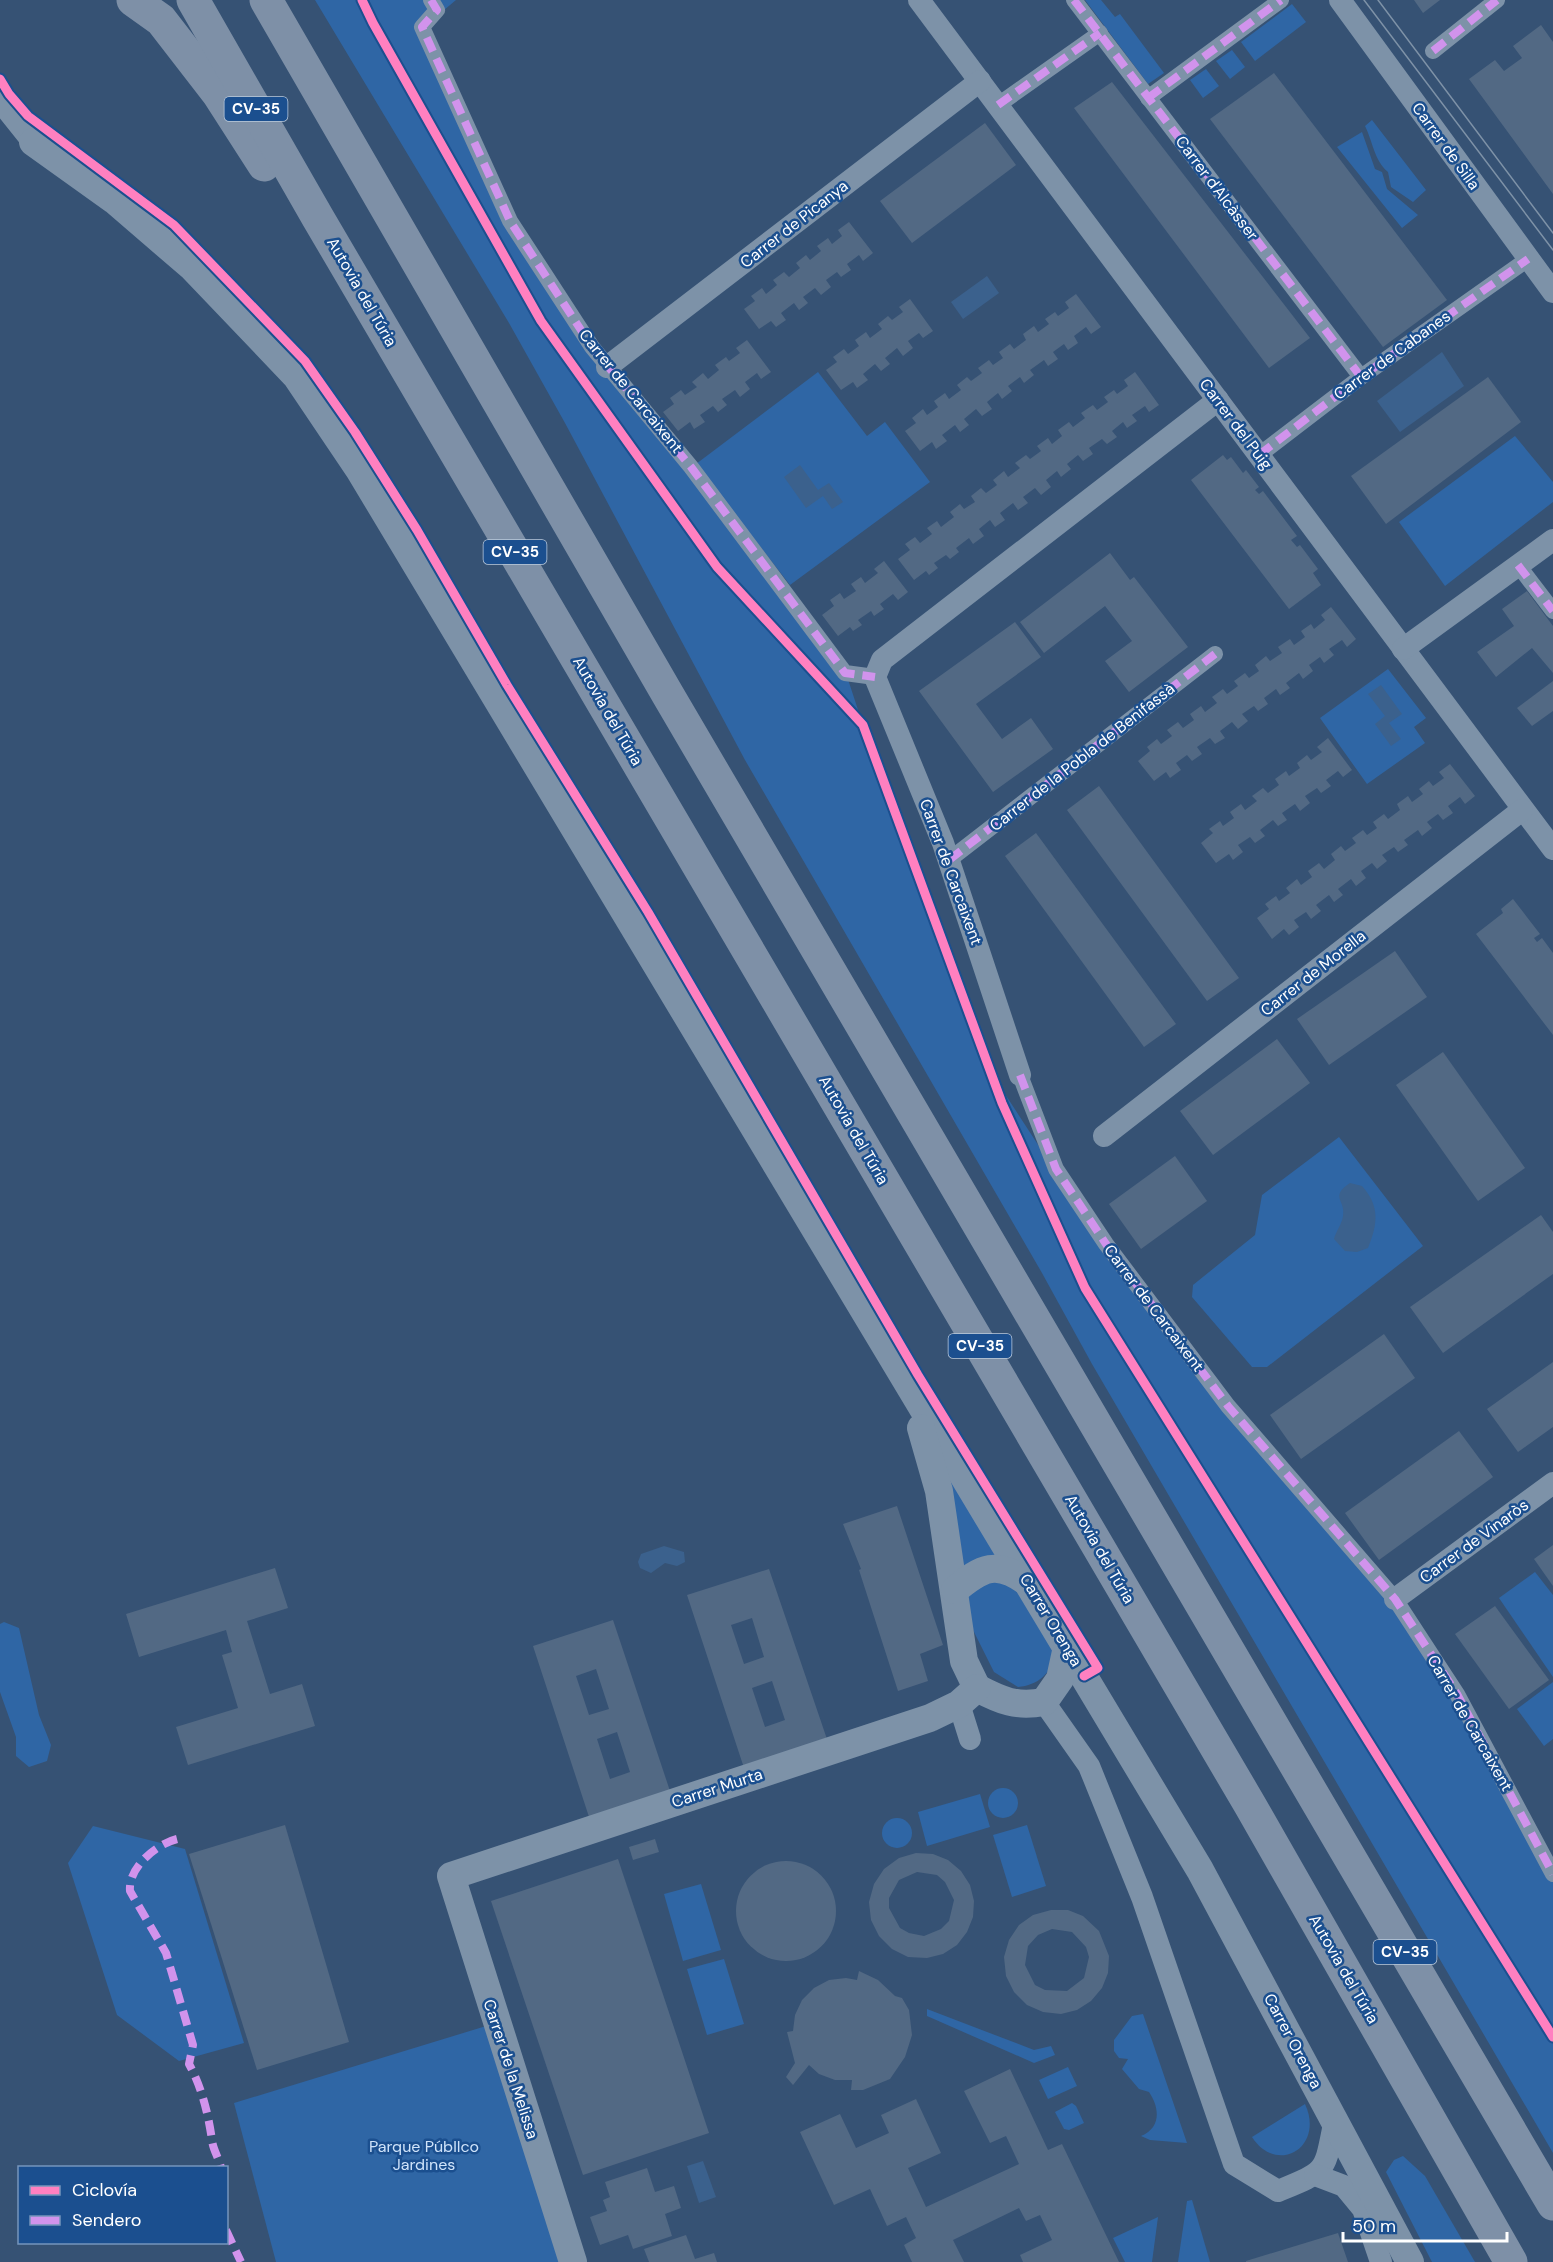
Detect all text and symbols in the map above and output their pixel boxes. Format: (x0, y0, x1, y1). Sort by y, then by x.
road number: CV-35 (224, 97, 288, 121)
street label: Carrer de Silla (1407, 98, 1485, 194)
street label: Carrer d'Alcàsser (1171, 131, 1263, 245)
street label: Carrer de Picanya (736, 175, 852, 273)
street label: Autovia del Túria (322, 234, 402, 350)
street label: Carrer de Cabanes (1329, 305, 1455, 405)
street label: Carrer de Carcaixent (574, 325, 688, 457)
street label: Carrer del Puig (1195, 374, 1277, 474)
road number: CV-35 (484, 540, 546, 564)
street label: Autovia del Túria (568, 653, 648, 769)
street label: Carrer de la Pobla de Benifassà (985, 678, 1179, 836)
street label: Carrer de Carcaixent (915, 796, 987, 948)
street label: Carrer de Morella (1256, 925, 1370, 1021)
street label: Autovia del Túria (814, 1072, 894, 1188)
street label: Carrer de Carcaixent (1099, 1240, 1209, 1376)
road number: CV-35 (948, 1334, 1012, 1358)
street label: Autovia del Túria (1060, 1491, 1140, 1607)
street label: Carrer de Vinaròs (1415, 1494, 1533, 1588)
street label: Carrer Orenga (1015, 1570, 1087, 1670)
street label: Carrer de Carcaixent (1422, 1651, 1518, 1795)
street label: Carrer Murta (669, 1763, 765, 1813)
street label: Autovia del Túria (1304, 1911, 1384, 2027)
road number: CV-35 (1374, 1940, 1436, 1964)
street label: Carrer Orenga (1259, 1990, 1327, 2092)
street label: Carrer de la Melissa (479, 1997, 543, 2141)
park label: Parque PúblIco Jardines (369, 2136, 479, 2175)
legend (18, 2166, 228, 2244)
text: Ciclovía (72, 2178, 137, 2202)
scale bar (1343, 2205, 1506, 2243)
text: Sendero (72, 2208, 142, 2232)
text: 50 m (1352, 2214, 1396, 2238)

